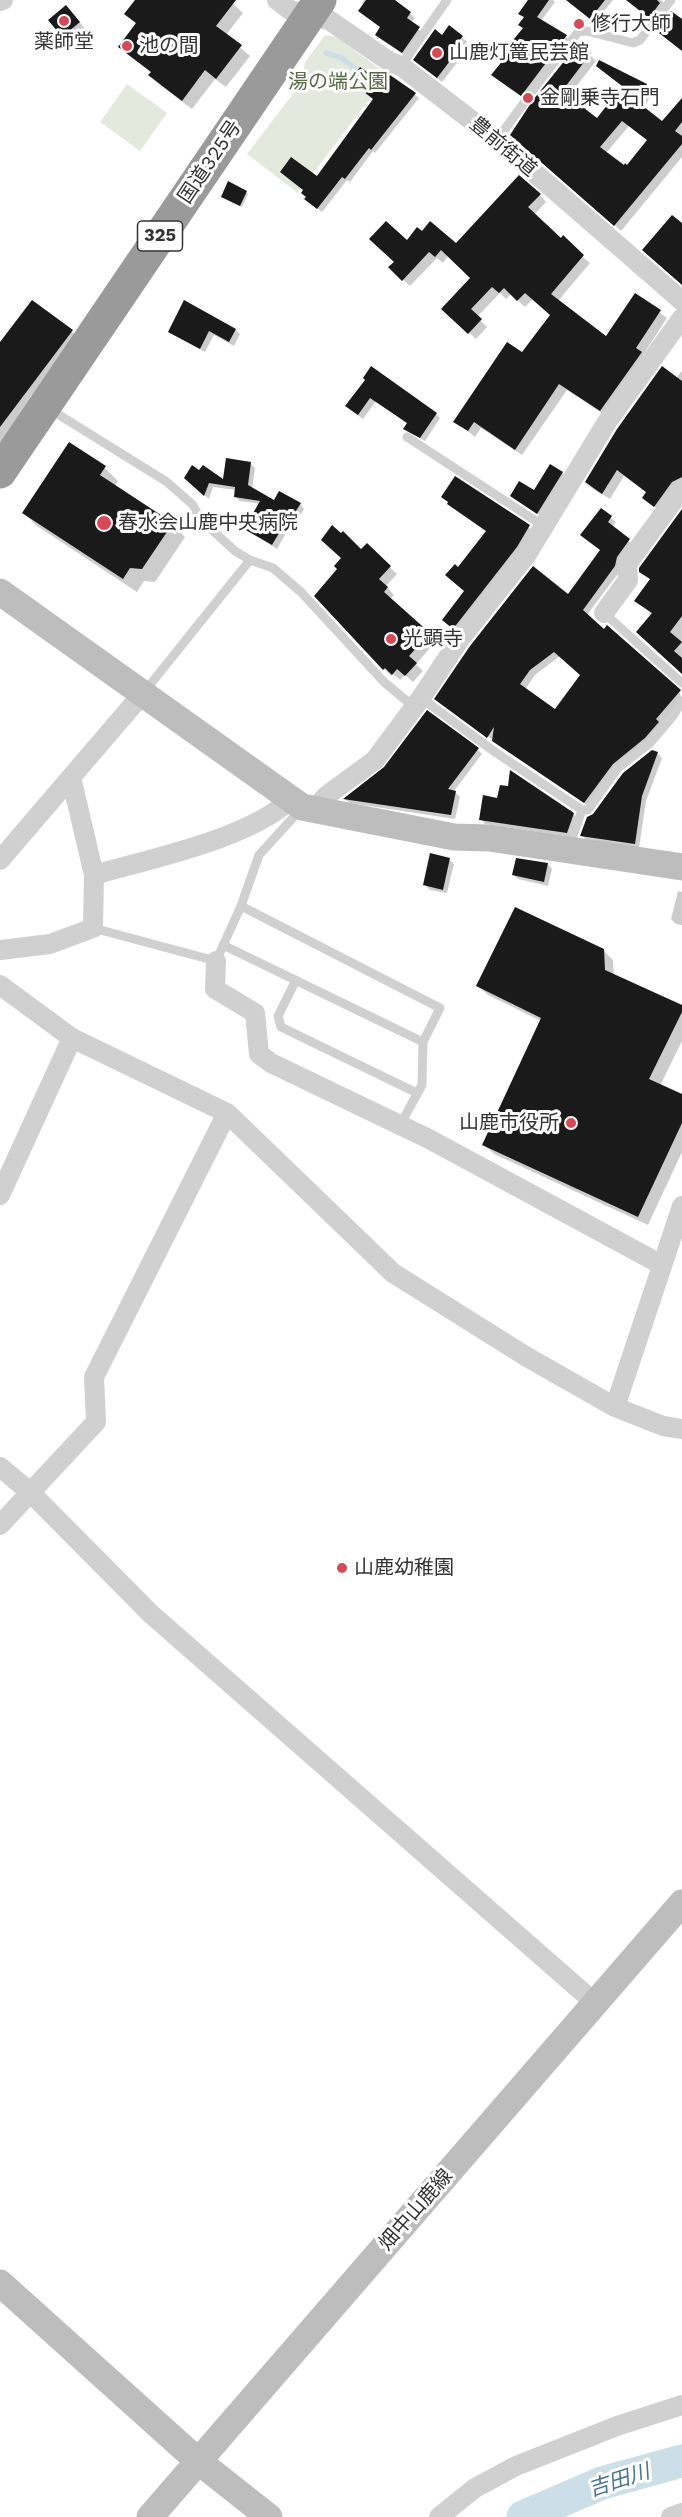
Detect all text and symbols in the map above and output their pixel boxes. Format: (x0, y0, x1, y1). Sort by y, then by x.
place label: 修行大師 (591, 12, 671, 36)
marker: 薬師堂 (57, 14, 71, 28)
marker: 修行大師 (572, 17, 586, 31)
place label: 薬師堂 (34, 30, 94, 54)
place label: 池の間 (139, 34, 199, 58)
marker: 池の間 (120, 39, 134, 53)
place label: 山鹿灯篭民芸館 (449, 41, 589, 65)
marker: 山鹿灯篭民芸館 (430, 46, 444, 60)
park label: 湯の端公園 (288, 70, 388, 94)
place label: 金剛乗寺石門 (540, 86, 660, 110)
marker: 金剛乗寺石門 (521, 91, 535, 105)
street label: 豊前街道 (465, 112, 541, 182)
street label: 国道325号 (174, 116, 246, 208)
road number: 325 (138, 221, 182, 251)
place label: 春水会山鹿中央病院 (118, 511, 298, 535)
marker: 春水会山鹿中央病院 (95, 514, 113, 532)
place label: 光顕寺 (403, 627, 463, 651)
marker: 光顕寺 (384, 632, 398, 646)
place label: 山鹿市役所 (459, 1111, 559, 1135)
marker: 山鹿市役所 (564, 1116, 578, 1130)
place label: 山鹿幼稚園 (354, 1556, 454, 1580)
marker: 山鹿幼稚園 (335, 1561, 349, 1575)
street label: 畑中山鹿線 (374, 2164, 458, 2256)
water label: 吉田川 (585, 2459, 653, 2503)

